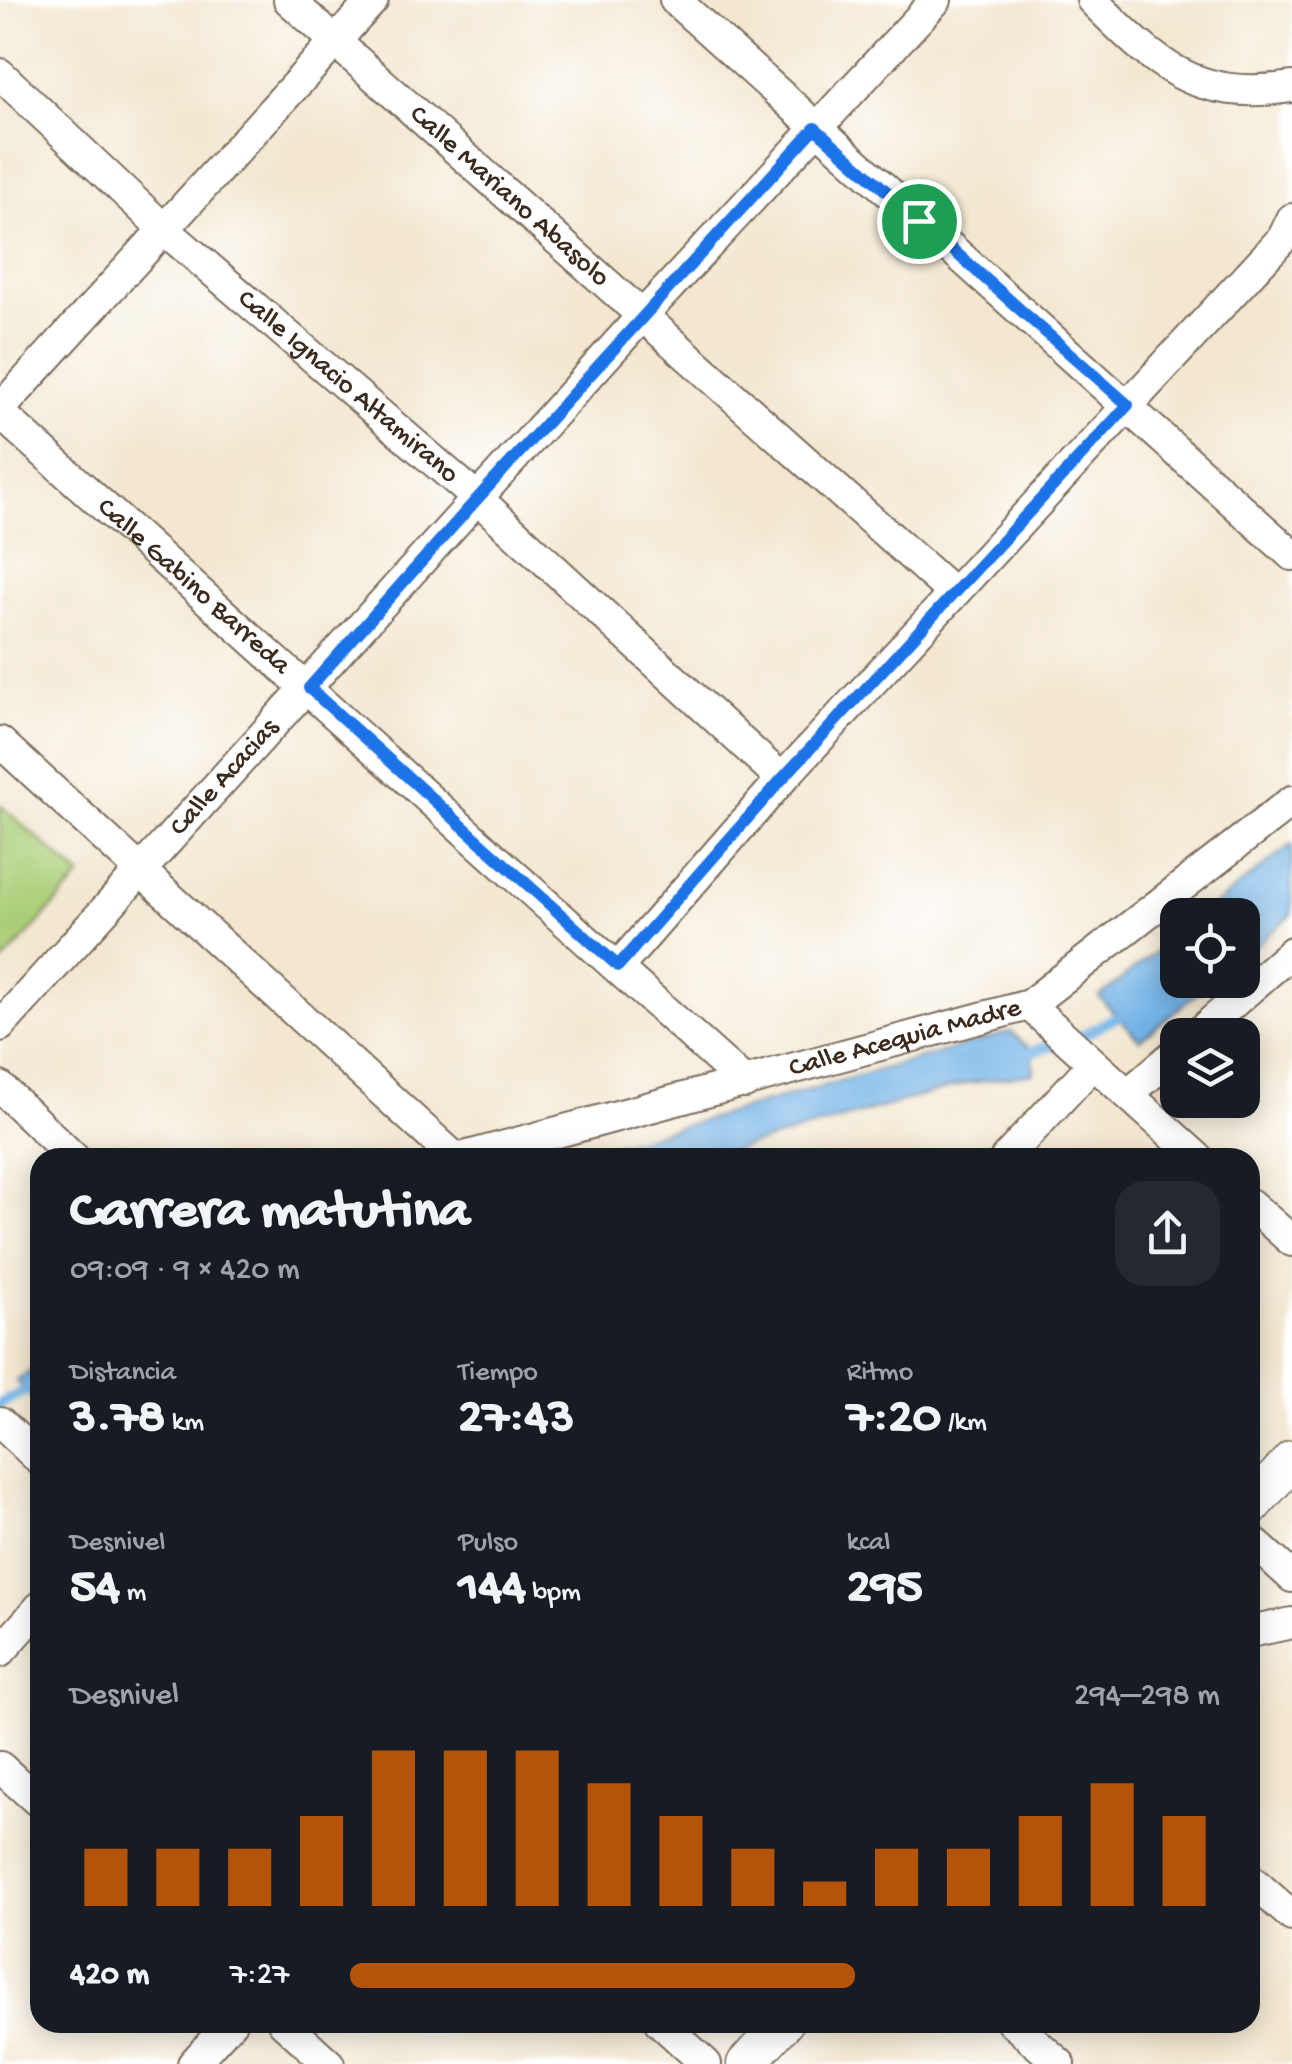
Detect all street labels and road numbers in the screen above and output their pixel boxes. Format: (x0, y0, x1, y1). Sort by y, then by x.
street label: Calle Mariano Abasolo (402, 98, 616, 295)
street label: Calle Ignacio Altamirano (230, 283, 465, 491)
street label: Calle Gabino Barreda (90, 491, 298, 683)
street label: Calle Acacias (163, 711, 287, 843)
street label: Calle Acequia Madre (786, 991, 1025, 1085)

